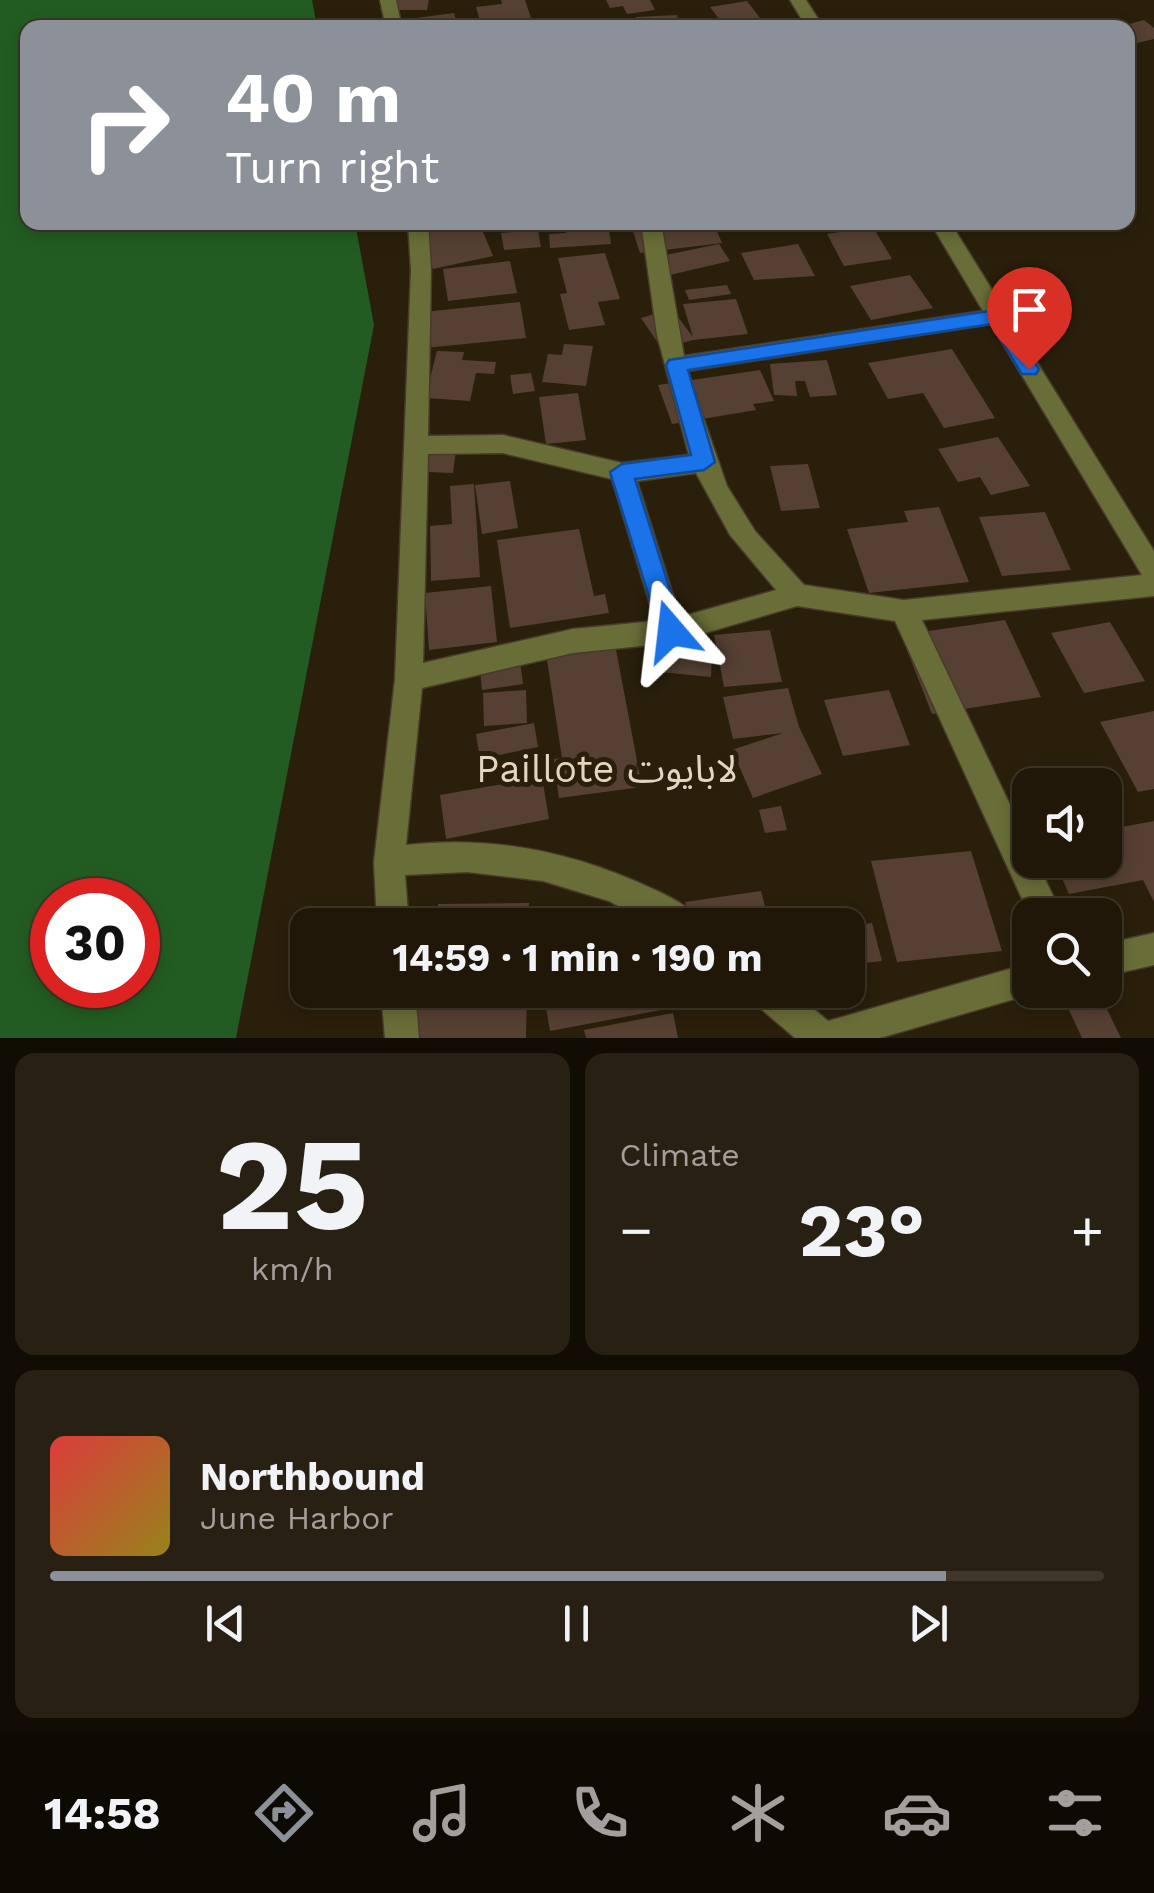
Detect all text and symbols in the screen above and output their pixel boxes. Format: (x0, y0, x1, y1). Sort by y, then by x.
text: 40 m (225, 57, 401, 139)
icon: right (60, 60, 190, 190)
text: Turn right (225, 141, 439, 194)
pin (987, 267, 1072, 370)
icon: arrive (1002, 282, 1057, 337)
position arrow (619, 579, 723, 683)
district label: Paillote لابايوت (476, 747, 738, 791)
map controls (1012, 768, 1122, 1008)
button: sound (1012, 768, 1122, 878)
speed limit sign: 30 (30, 878, 160, 1008)
button: search (1012, 898, 1122, 1008)
text: 14:59 · 1 min · 190 m (392, 936, 763, 980)
text: 25 (216, 1108, 369, 1261)
text: Climate (620, 1136, 740, 1174)
text: 23° (799, 1186, 925, 1274)
text: − (620, 1198, 653, 1262)
text: + (1071, 1198, 1104, 1262)
text: km/h (251, 1250, 333, 1288)
text: Northbound (200, 1455, 425, 1499)
text: June Harbor (200, 1499, 394, 1537)
icon: previous (198, 1596, 253, 1651)
icon: pause (549, 1596, 604, 1651)
icon: next (901, 1596, 956, 1651)
icon: directions (249, 1778, 319, 1848)
icon: music (407, 1778, 477, 1848)
icon: phone (565, 1778, 635, 1848)
icon: climate (723, 1778, 793, 1848)
icon: car (882, 1778, 952, 1848)
icon: filters (1040, 1778, 1110, 1848)
text: 14:58 (44, 1787, 161, 1840)

